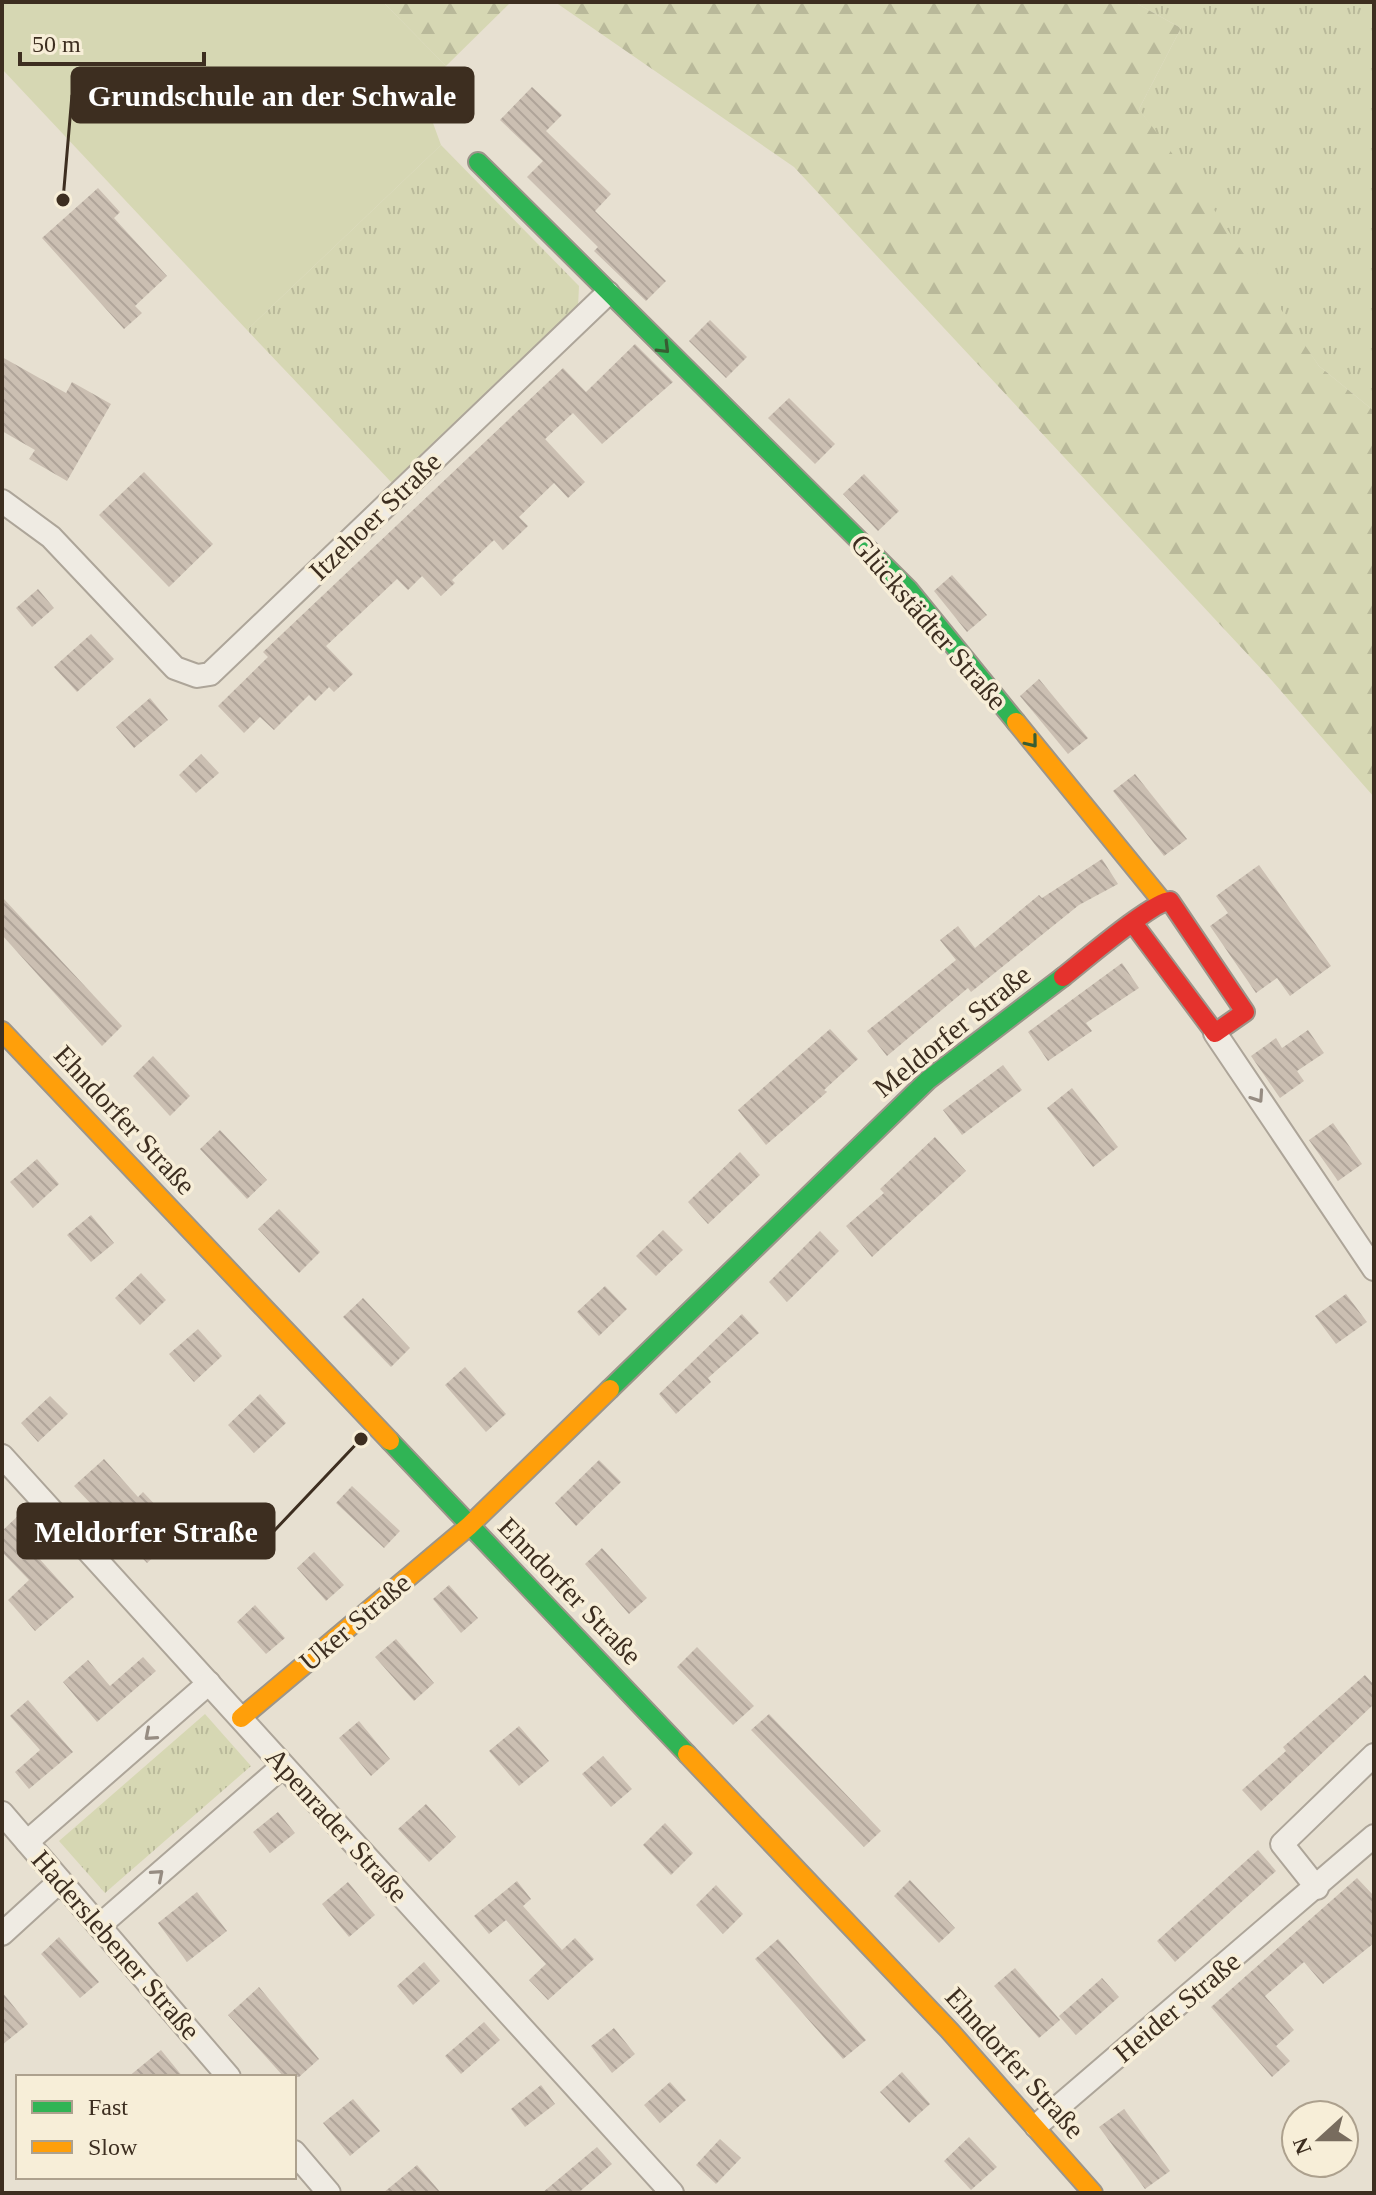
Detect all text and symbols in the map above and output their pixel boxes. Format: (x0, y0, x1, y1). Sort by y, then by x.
scale bar (20, 16, 204, 66)
text: 50 m (32, 31, 81, 57)
callout: Grundschule an der Schwale (72, 68, 473, 122)
text: Grundschule an der Schwale (88, 79, 456, 112)
one-way arrow (655, 339, 669, 353)
street label: Itzehoer Straße (303, 446, 447, 586)
street label: Glückstädter Straße (845, 528, 1013, 716)
one-way arrow (1022, 733, 1037, 747)
street label: Meldorfer Straße (868, 959, 1036, 1103)
street label: Ehndorfer Straße (48, 1039, 202, 1201)
one-way arrow (1248, 1089, 1263, 1103)
callout: Meldorfer Straße (18, 1504, 274, 1558)
street label: Ehndorfer Straße (492, 1511, 648, 1671)
text: Meldorfer Straße (34, 1515, 258, 1548)
street label: Uker Straße (294, 1567, 416, 1677)
one-way arrow (144, 1725, 159, 1739)
street label: Apenrader Straße (260, 1742, 414, 1908)
street label: Haderslebener Straße (26, 1844, 206, 2046)
one-way arrow (149, 1870, 164, 1885)
street label: Heider Straße (1108, 1945, 1246, 2069)
street label: Ehndorfer Straße (939, 1981, 1091, 2145)
legend (16, 2075, 296, 2179)
text: Fast (88, 2094, 128, 2120)
north arrow (1280, 2099, 1360, 2179)
text: Slow (88, 2134, 138, 2160)
text: N (1287, 2134, 1316, 2158)

